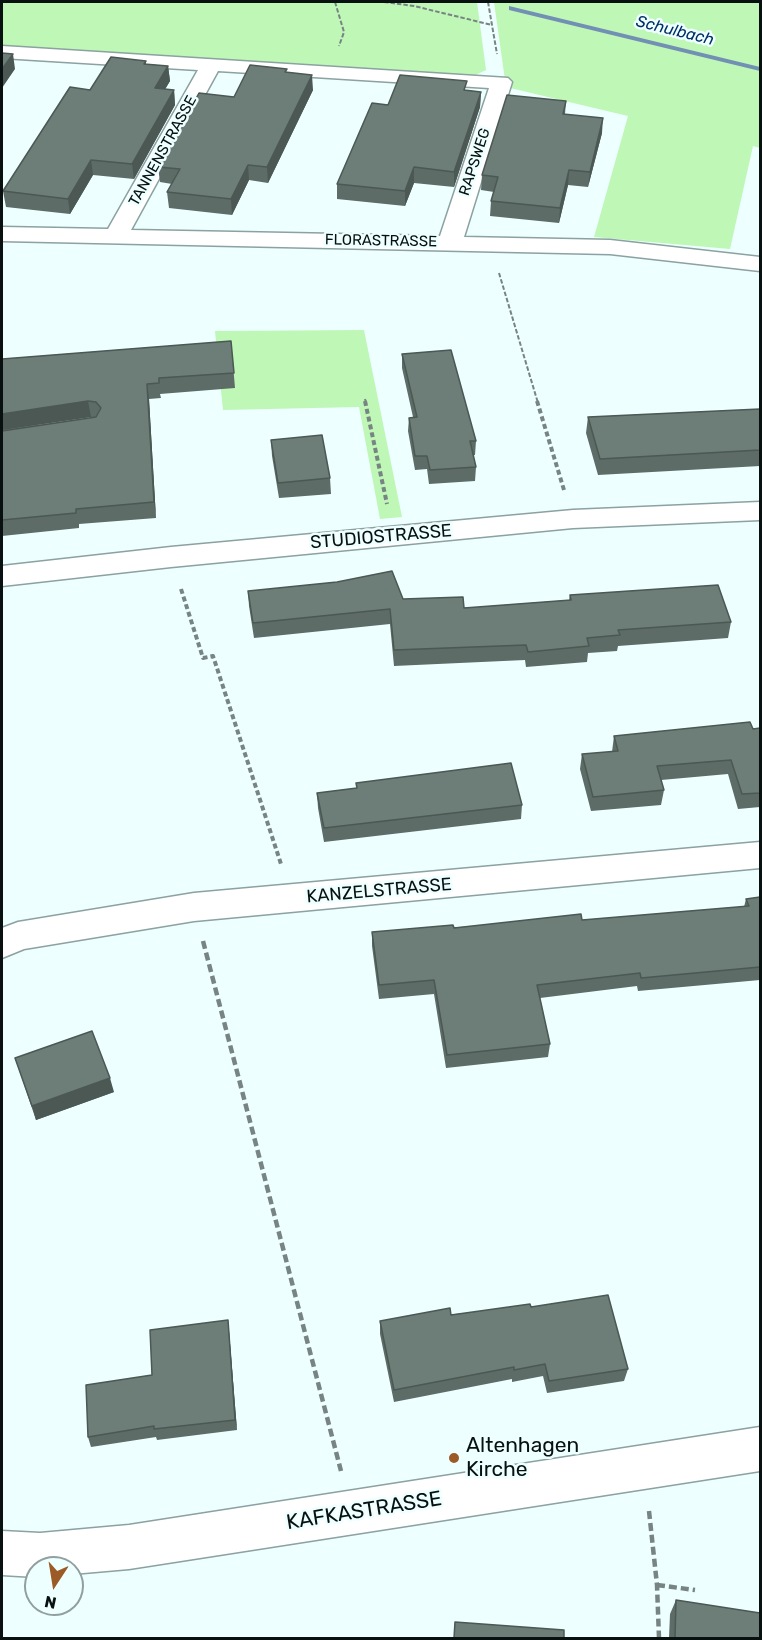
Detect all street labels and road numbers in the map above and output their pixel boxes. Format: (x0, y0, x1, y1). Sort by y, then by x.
street label: TANNENSTRASSE (125, 93, 201, 209)
street label: RAPSWEG (456, 126, 494, 198)
street label: FLORASTRASSE (325, 231, 437, 251)
street label: STUDIOSTRASSE (309, 520, 453, 554)
street label: KANZELSTRASSE (305, 874, 453, 908)
street label: KAFKASTRASSE (285, 1486, 443, 1536)

